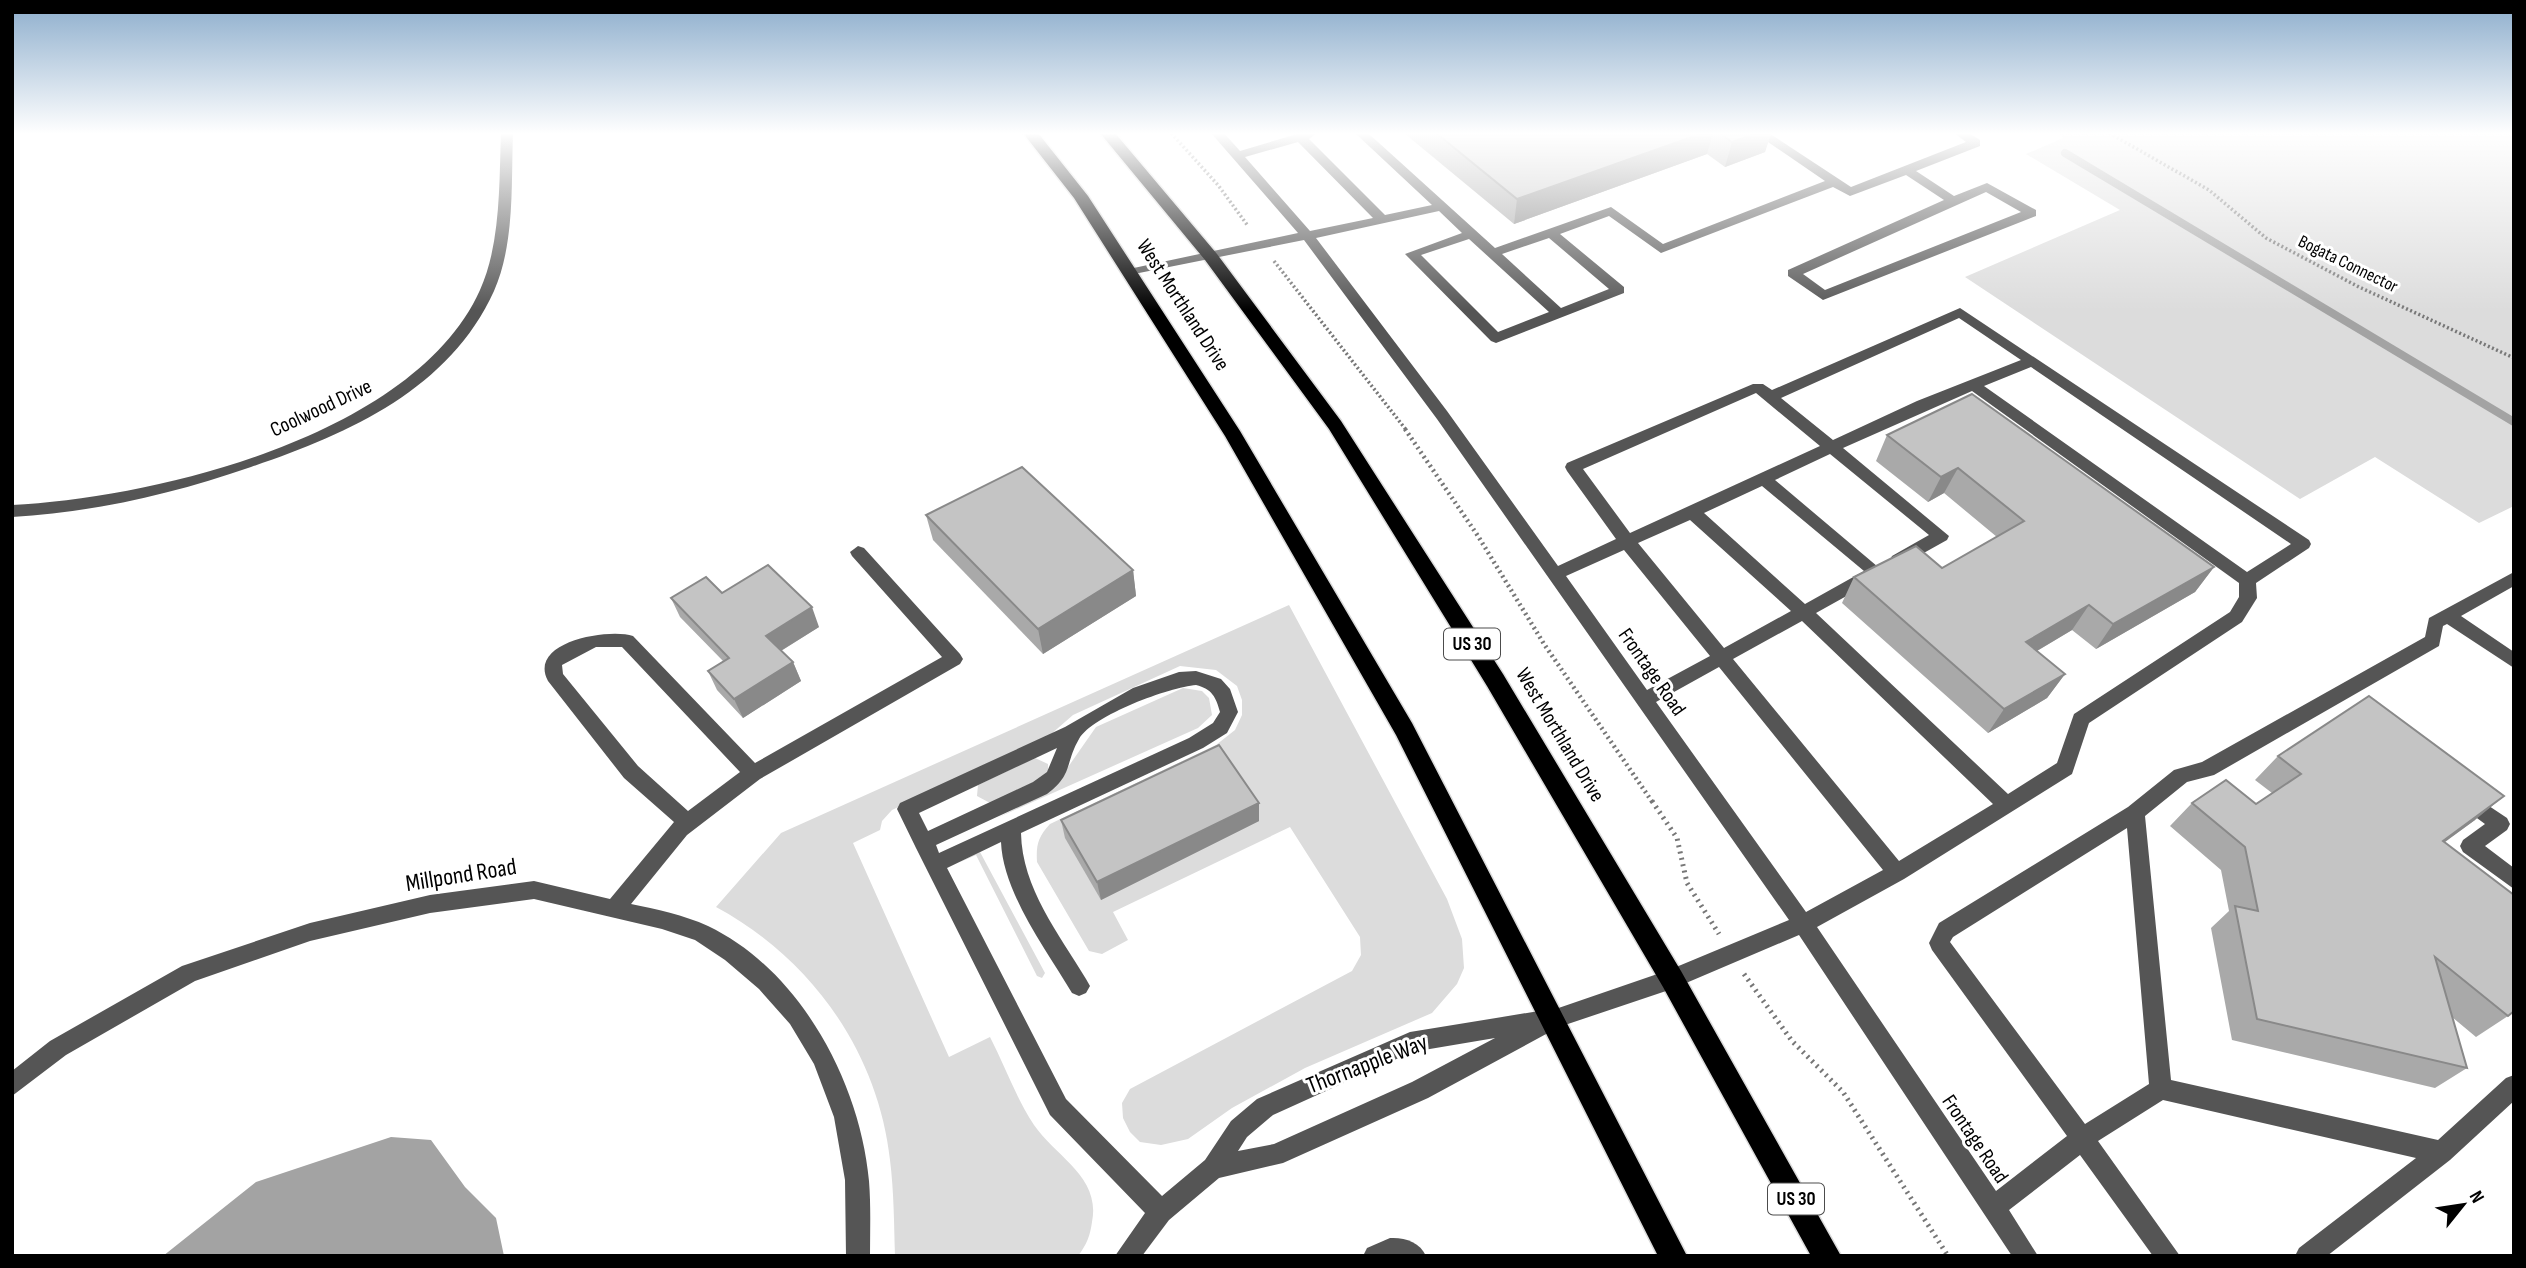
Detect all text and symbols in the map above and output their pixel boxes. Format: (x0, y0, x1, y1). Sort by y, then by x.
street label: Bogata Connector (2295, 231, 2401, 297)
street label: West Morthland Drive (1131, 235, 1235, 375)
street label: Coolwood Drive (266, 374, 376, 442)
street label: Frontage Road (1613, 623, 1691, 721)
road number: US 30 (1444, 628, 1500, 660)
street label: West Morthland Drive (1510, 664, 1610, 806)
street label: Millpond Road (404, 852, 518, 898)
street label: Thornapple Way (1302, 1028, 1432, 1100)
street label: Frontage Road (1936, 1090, 2014, 1188)
north arrow (2428, 1170, 2498, 1240)
road number: US 30 (1768, 1184, 1824, 1214)
text: N (2464, 1187, 2489, 1207)

